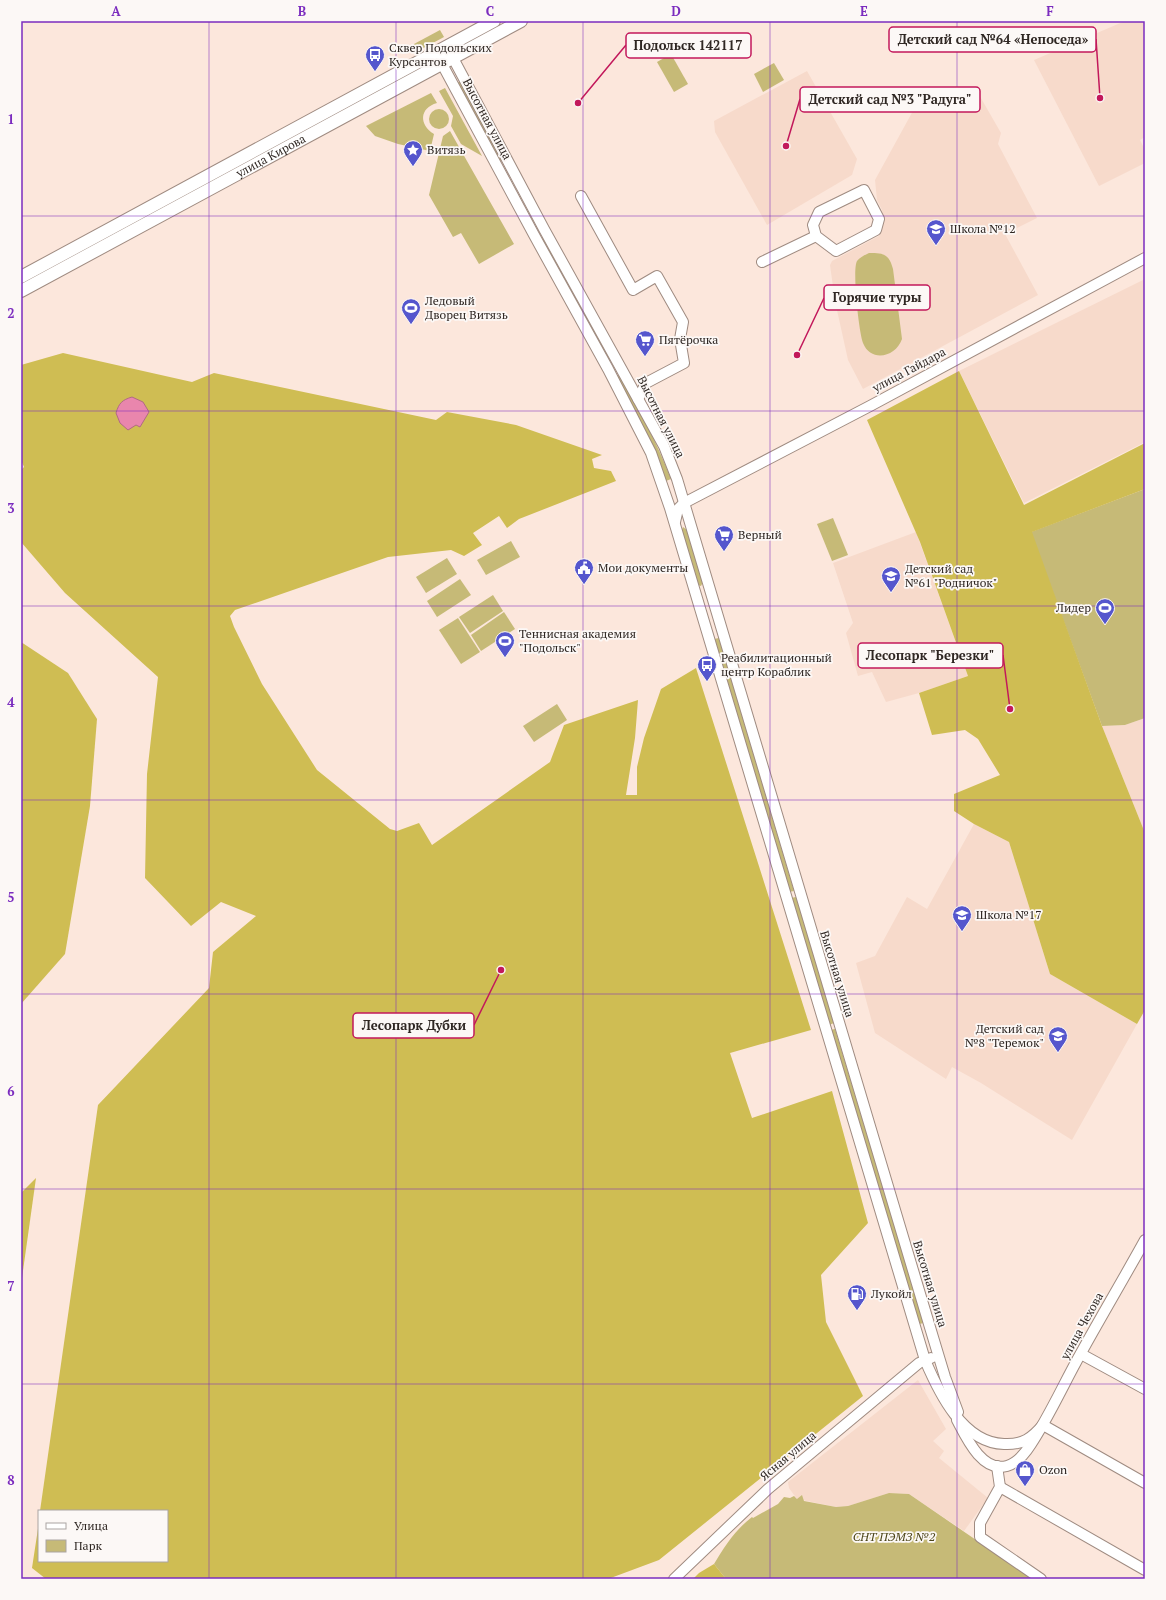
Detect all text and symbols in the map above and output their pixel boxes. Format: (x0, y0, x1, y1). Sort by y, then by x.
text: A (111, 2, 121, 20)
text: B (298, 2, 306, 20)
text: C (486, 2, 494, 20)
text: D (671, 2, 681, 20)
text: E (860, 2, 868, 20)
text: F (1046, 2, 1054, 20)
callout: Детский сад №64 «Непоседа» (889, 27, 1096, 52)
text: Детский сад №64 «Непоседа» (898, 30, 1089, 48)
callout: Подольск 142117 (626, 33, 751, 58)
text: Подольск 142117 (633, 36, 743, 54)
place label: Сквер Подольских Курсантов (389, 40, 492, 69)
bus stop icon: Сквер Подольских Курсантов (364, 44, 386, 72)
street label: Высотная улица (460, 76, 515, 162)
callout: Детский сад №3 "Радуга" (800, 87, 980, 112)
text: Детский сад №3 "Радуга" (809, 90, 971, 108)
text: 1 (7, 110, 15, 128)
street label: улица Кирова (232, 131, 308, 181)
place icon: Витязь (402, 139, 424, 167)
place label: Витязь (427, 142, 466, 157)
school or university icon: Школа №12 (925, 218, 947, 246)
place label: Школа №12 (950, 221, 1016, 236)
callout: Горячие туры (824, 285, 930, 310)
text: Горячие туры (832, 288, 922, 306)
place label: Ледовый Дворец Витязь (424, 293, 508, 322)
sports icon: Ледовый Дворец Витязь (400, 297, 422, 325)
text: 2 (7, 304, 15, 322)
supermarket icon: Пятёрочка (634, 329, 656, 357)
place label: Пятёрочка (659, 332, 718, 347)
street label: улица Гайдара (869, 344, 948, 396)
street label: Высотная улица (634, 373, 689, 460)
text: 3 (7, 499, 15, 517)
supermarket icon: Верный (713, 524, 735, 552)
place label: Верный (738, 527, 782, 542)
public building icon: Мои документы (573, 557, 595, 585)
place label: Мои документы (598, 560, 688, 575)
place label: Детский сад №61 "Родничок" (905, 561, 997, 590)
school or university icon: Детский сад №61 "Родничок" (880, 565, 902, 593)
sports icon: Лидер (1094, 597, 1116, 625)
place label: Лидер (1055, 600, 1091, 615)
place label: Теннисная академия "Подольск" (519, 626, 636, 655)
sports icon: Теннисная академия "Подольск" (494, 630, 516, 658)
callout: Лесопарк "Березки" (858, 643, 1003, 668)
text: Лесопарк "Березки" (865, 646, 994, 664)
place label: Реабилитационный центр Кораблик (721, 650, 832, 679)
bus stop icon: Реабилитационный центр Кораблик (696, 654, 718, 682)
text: 4 (7, 693, 15, 711)
text: 5 (7, 888, 15, 906)
school or university icon: Школа №17 (951, 904, 973, 932)
place label: Школа №17 (976, 907, 1042, 922)
street label: Высотная улица (817, 929, 858, 1019)
callout: Лесопарк Дубки (353, 1013, 474, 1038)
text: Лесопарк Дубки (361, 1016, 467, 1034)
place label: Детский сад №8 "Теремок" (965, 1021, 1044, 1050)
school or university icon: Детский сад №8 "Теремок" (1047, 1025, 1069, 1053)
text: 6 (7, 1082, 15, 1100)
street label: Высотная улица (910, 1239, 951, 1329)
text: 7 (7, 1277, 15, 1295)
fuel station icon: Лукойл (846, 1283, 868, 1311)
place label: Лукойл (870, 1286, 912, 1301)
street label: улица Чехова (1056, 1290, 1106, 1363)
street label: Ясная улица (756, 1428, 819, 1484)
shop icon: Ozon (1014, 1459, 1036, 1487)
place label: Ozon (1039, 1462, 1067, 1477)
text: 8 (7, 1471, 15, 1489)
legend (38, 1510, 168, 1562)
text: Улица (74, 1518, 108, 1533)
park label: СНТ ПЭМЗ №2 (853, 1529, 936, 1544)
text: Парк (74, 1538, 102, 1553)

